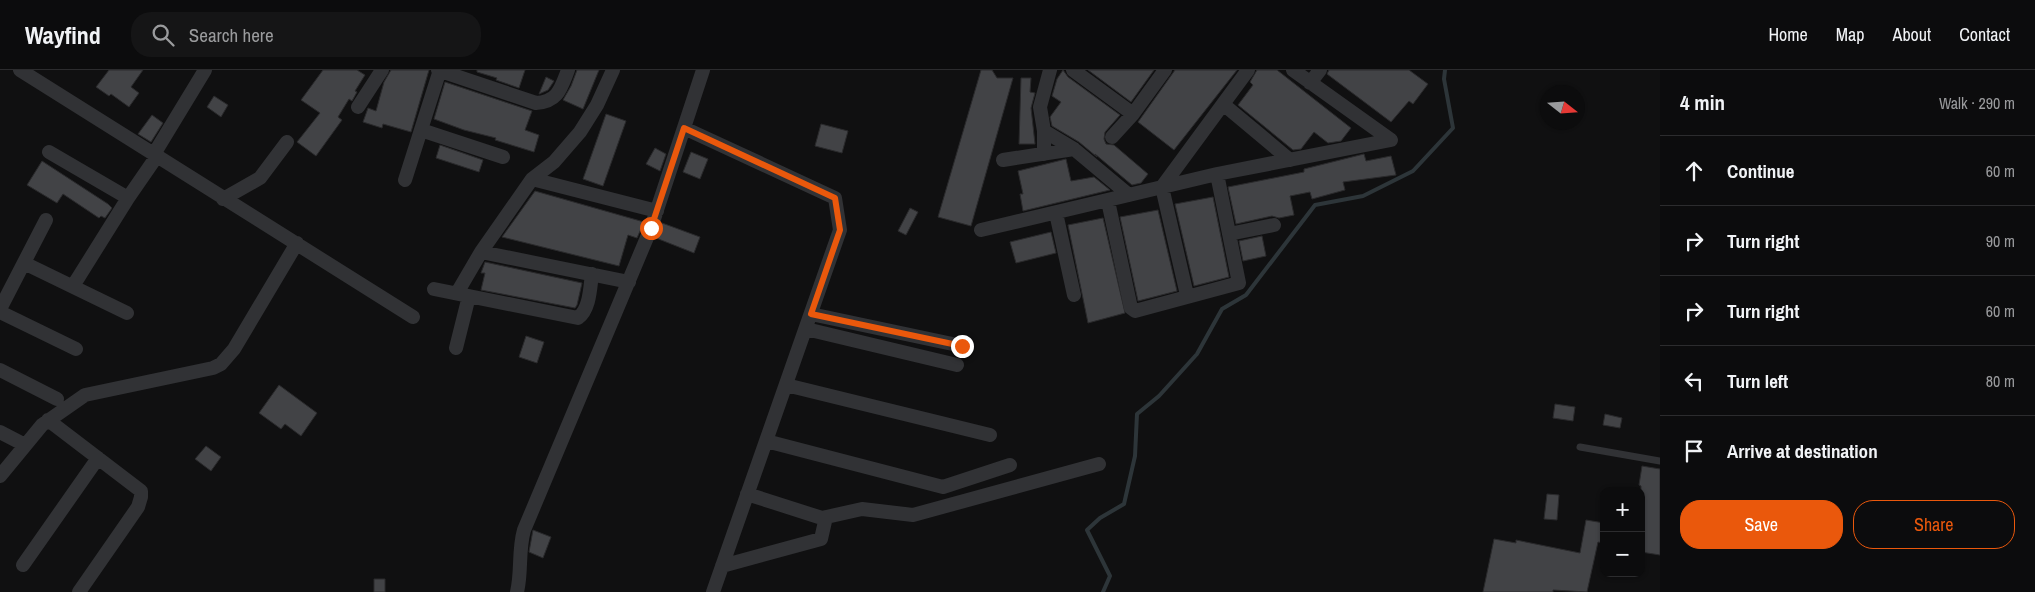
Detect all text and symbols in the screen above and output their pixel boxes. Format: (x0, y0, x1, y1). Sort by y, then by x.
search box (131, 12, 481, 57)
text: Wayfind (25, 19, 101, 51)
icon: search (149, 21, 177, 49)
text: Search here (189, 22, 274, 48)
text: Home (1768, 22, 1808, 47)
text: Map (1836, 22, 1865, 47)
text: About (1893, 22, 1931, 47)
text: Contact (1959, 22, 2010, 47)
north arrow (1540, 85, 1585, 130)
text: 4 min (1680, 88, 1725, 117)
text: Walk · 290 m (1939, 92, 2015, 114)
icon: ahead (1680, 157, 1708, 185)
text: Continue (1727, 158, 1795, 184)
text: 60 m (1986, 160, 2015, 182)
route start (640, 217, 663, 240)
icon: right (1680, 227, 1708, 255)
text: Turn right (1727, 228, 1799, 254)
text: 90 m (1986, 230, 2015, 252)
icon: right (1680, 297, 1708, 325)
text: Turn right (1727, 298, 1799, 324)
text: 60 m (1986, 300, 2015, 322)
route end (951, 335, 974, 358)
icon: left (1680, 367, 1708, 395)
text: Turn left (1727, 368, 1788, 394)
text: 80 m (1986, 370, 2015, 392)
icon: arrive (1680, 437, 1708, 465)
text: Arrive at destination (1727, 438, 1878, 464)
map controls (1600, 487, 1645, 577)
button: + (1600, 487, 1645, 532)
button: Save (1680, 500, 1843, 549)
button: Share (1853, 500, 2015, 549)
button: − (1600, 532, 1645, 577)

